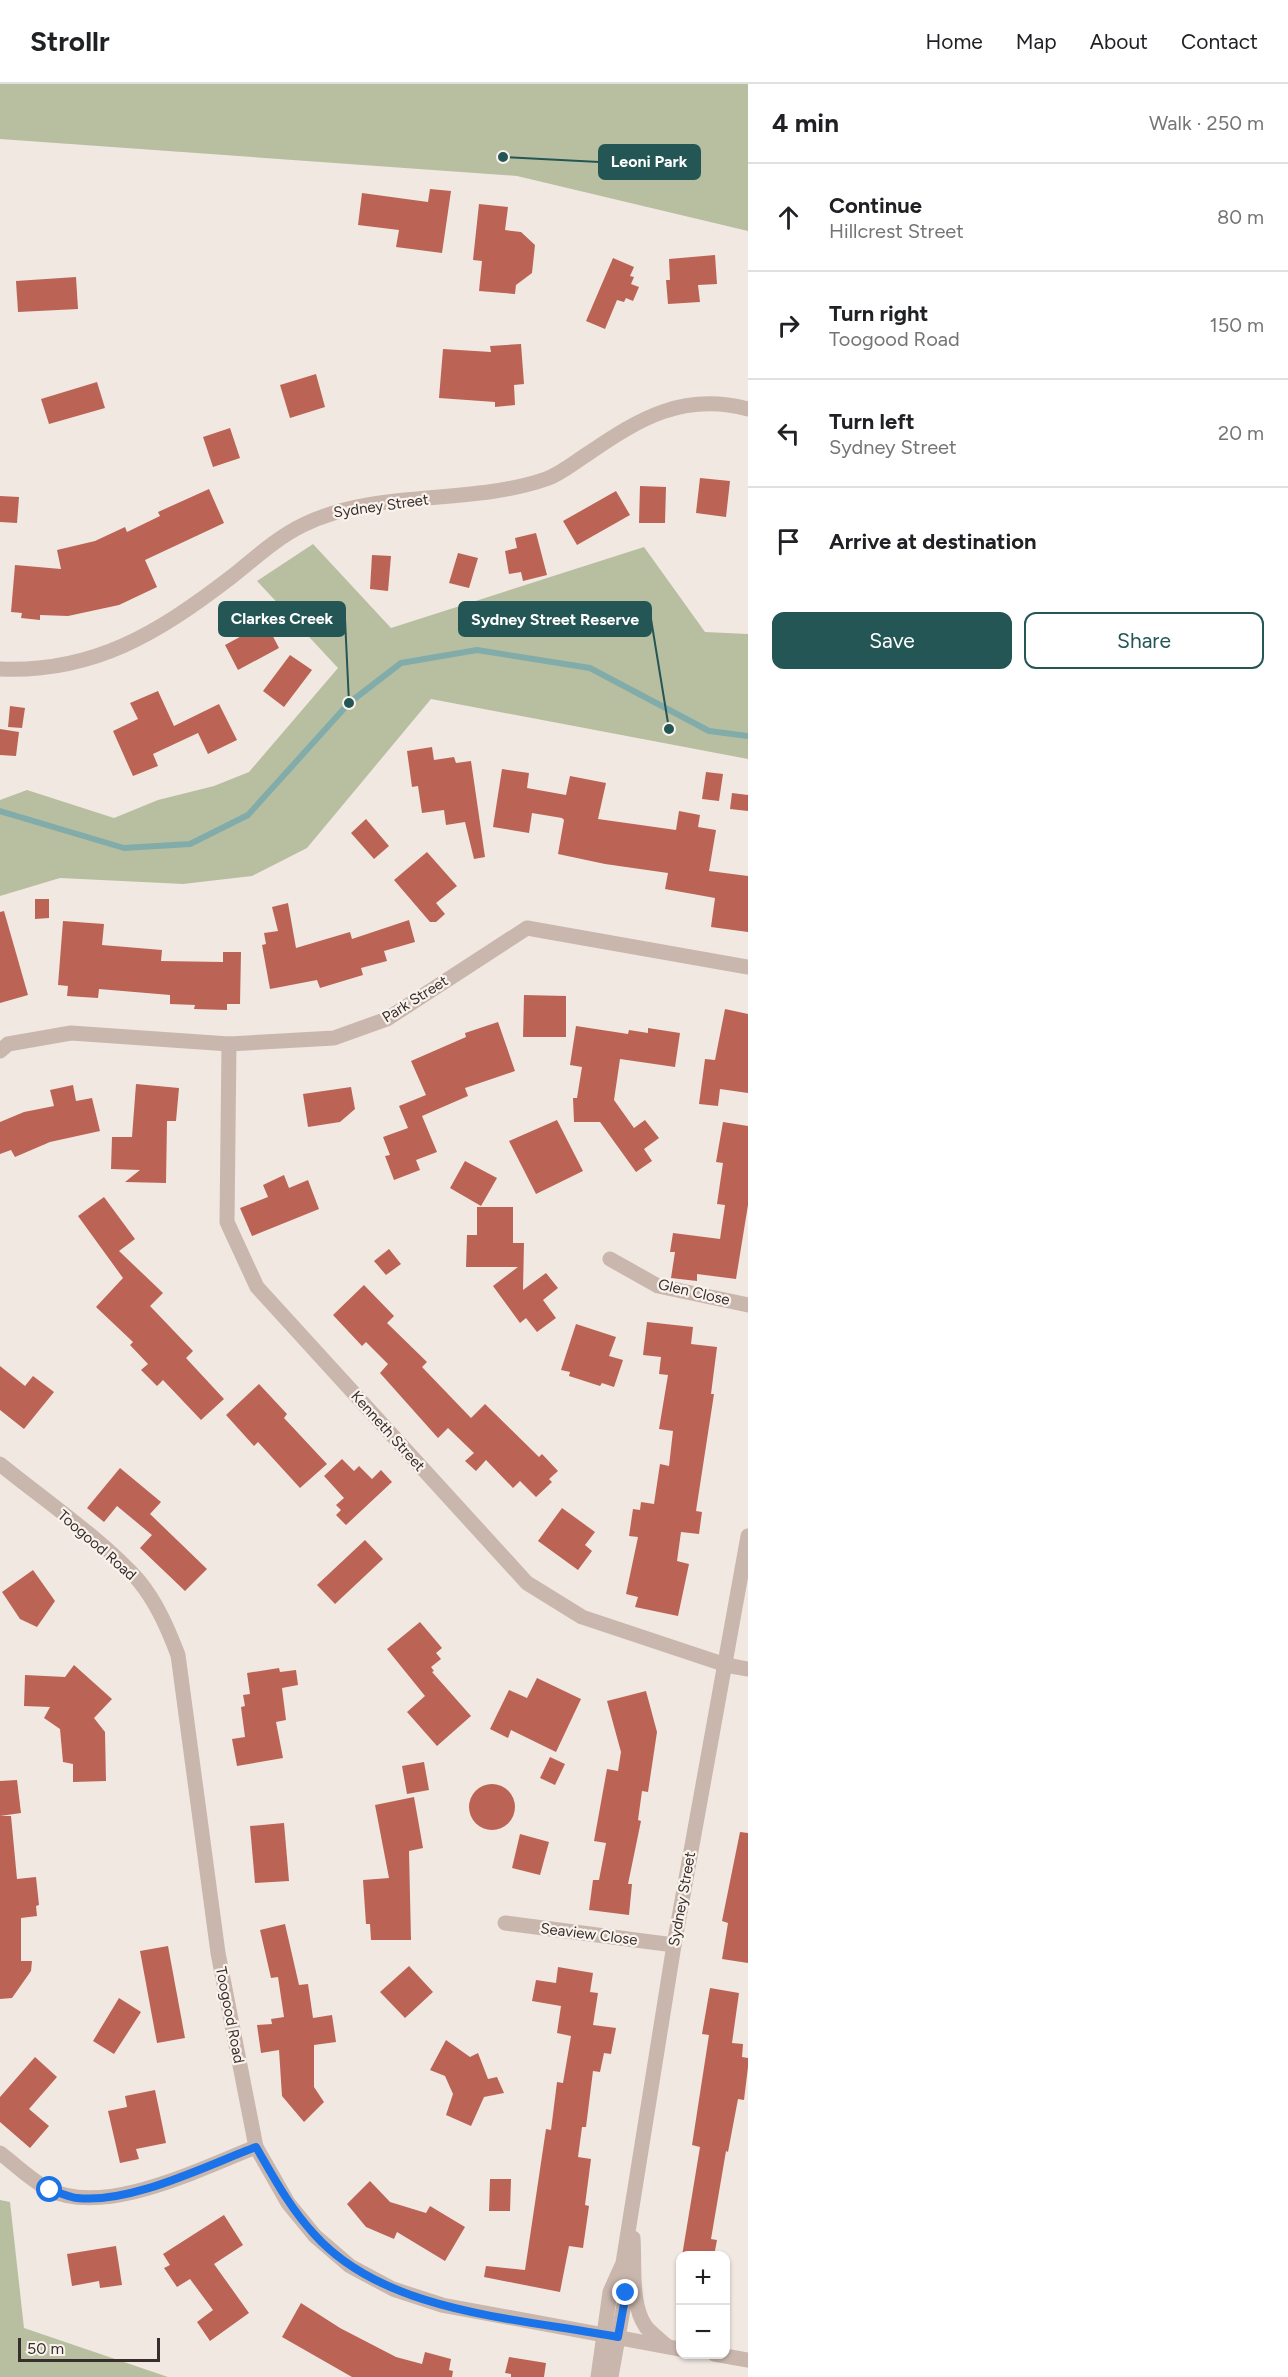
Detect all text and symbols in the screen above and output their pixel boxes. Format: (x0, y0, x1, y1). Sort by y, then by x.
text: Strollr (30, 24, 110, 58)
text: Home (926, 29, 983, 54)
text: Map (1016, 29, 1057, 54)
text: About (1090, 29, 1148, 54)
text: Contact (1181, 29, 1258, 54)
text: 4 min (772, 107, 839, 139)
text: Walk · 250 m (1149, 111, 1264, 135)
callout: Leoni Park (599, 145, 700, 179)
text: Leoni Park (611, 152, 688, 171)
text: Continue (829, 192, 922, 219)
icon: ahead (772, 201, 805, 234)
text: 80 m (1217, 205, 1264, 229)
text: Hillcrest Street (829, 219, 964, 243)
text: Turn right (829, 300, 928, 327)
icon: right (772, 309, 805, 342)
text: 150 m (1209, 313, 1264, 337)
text: Toogood Road (829, 327, 960, 351)
text: Turn left (829, 408, 915, 435)
icon: left (772, 417, 805, 450)
text: 20 m (1218, 421, 1264, 445)
text: Sydney Street (829, 435, 957, 459)
street label: Sydney Street (332, 490, 430, 522)
icon: arrive (772, 525, 805, 558)
text: Arrive at destination (829, 528, 1037, 555)
callout: Clarkes Creek (219, 602, 345, 636)
callout: Sydney Street Reserve (459, 602, 651, 636)
text: Clarkes Creek (231, 609, 334, 628)
text: Sydney Street Reserve (471, 610, 639, 629)
button: Save (772, 612, 1012, 669)
button: Share (1024, 612, 1264, 669)
street label: Park Street (379, 972, 452, 1026)
street label: Glen Close (656, 1275, 732, 1309)
street label: Kenneth Street (347, 1387, 429, 1475)
street label: Toogood Road (54, 1506, 140, 1584)
street label: Sydney Street (665, 1850, 699, 1948)
street label: Seaview Close (539, 1919, 639, 1949)
street label: Toogood Road (212, 1965, 248, 2065)
route start (36, 2176, 62, 2202)
map controls (676, 2251, 730, 2359)
button: + (676, 2251, 730, 2305)
route end (612, 2279, 638, 2305)
button: − (676, 2305, 730, 2359)
scale bar (18, 2335, 160, 2362)
text: 50 m (27, 2339, 64, 2358)

